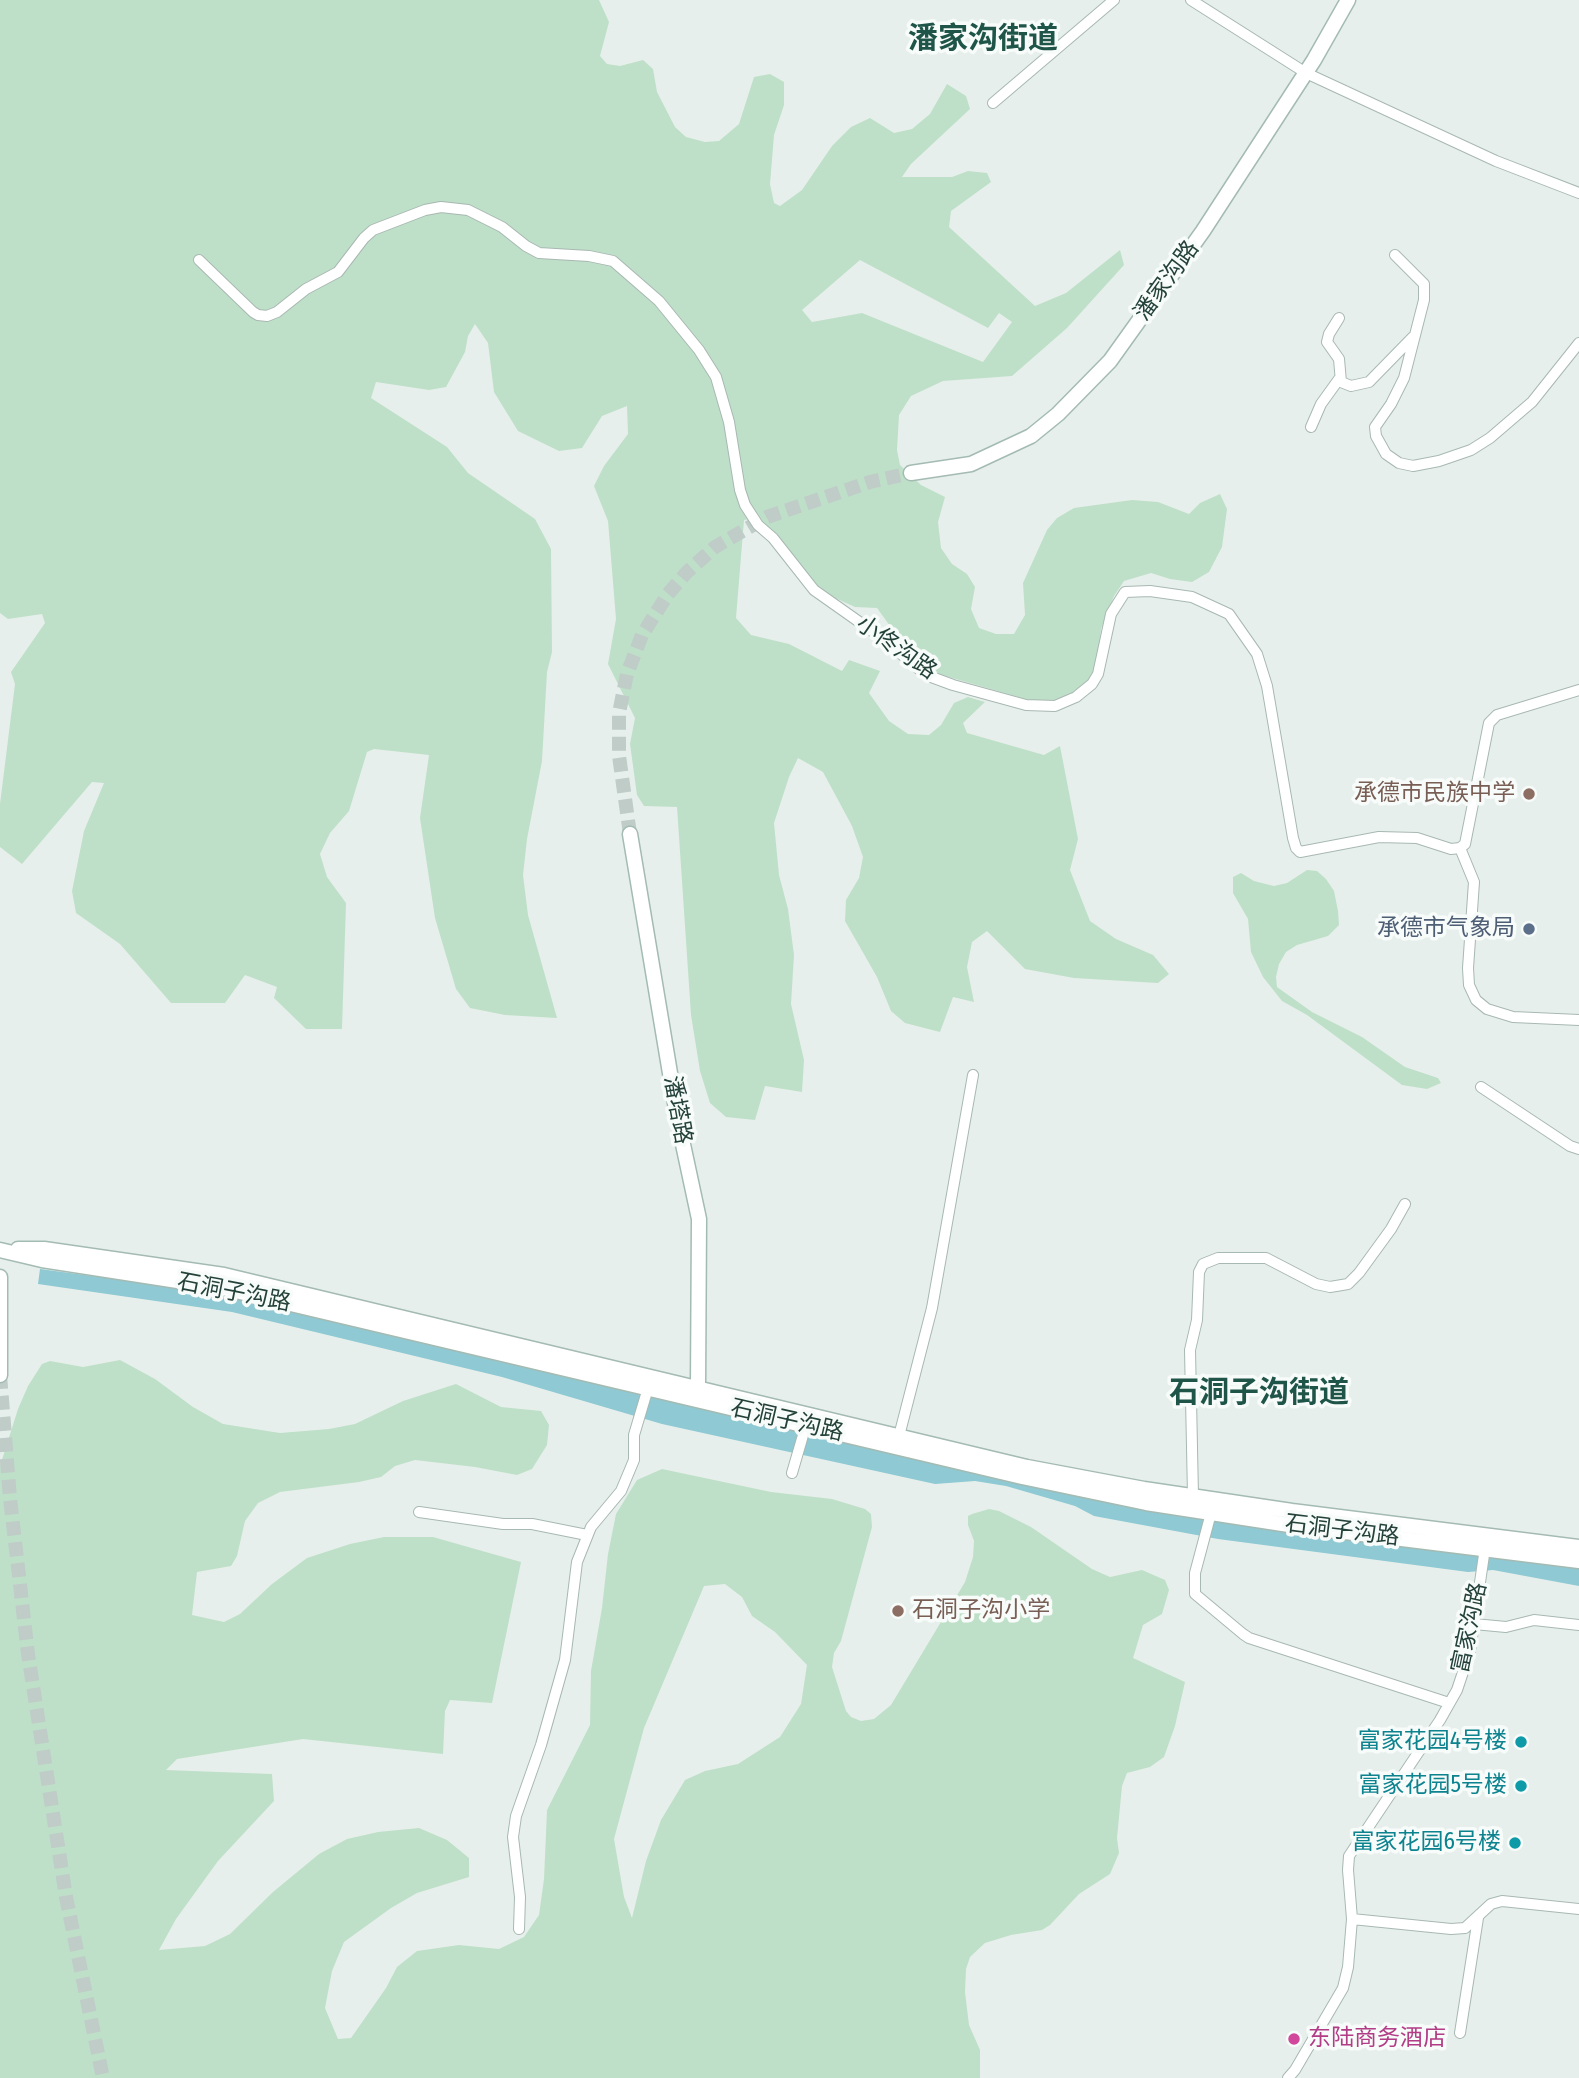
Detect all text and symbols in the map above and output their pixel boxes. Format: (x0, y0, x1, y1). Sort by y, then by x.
district label: 潘家沟街道 (908, 22, 1058, 58)
street label: 潘家沟路 (1129, 236, 1205, 326)
street label: 小佟沟路 (850, 610, 942, 686)
place label: 承德市民族中学 (1354, 780, 1515, 808)
marker: 承德市民族中学 (1521, 786, 1537, 802)
place label: 承德市气象局 (1377, 915, 1515, 943)
marker: 承德市气象局 (1521, 921, 1537, 937)
street label: 潘塔路 (657, 1074, 697, 1146)
street label: 石洞子沟路 (175, 1268, 293, 1318)
district label: 石洞子沟街道 (1169, 1376, 1349, 1412)
street label: 石洞子沟路 (728, 1395, 846, 1447)
street label: 石洞子沟路 (1283, 1510, 1401, 1552)
street label: 富家沟路 (1447, 1580, 1493, 1676)
place label: 石洞子沟小学 (912, 1597, 1050, 1625)
marker: 石洞子沟小学 (890, 1603, 906, 1619)
place label: 富家花园4号楼 (1358, 1728, 1507, 1756)
marker: 富家花园4号楼 (1513, 1734, 1529, 1750)
place label: 富家花园5号楼 (1358, 1772, 1507, 1800)
marker: 富家花园5号楼 (1513, 1778, 1529, 1794)
place label: 富家花园6号楼 (1352, 1829, 1501, 1857)
marker: 富家花园6号楼 (1507, 1835, 1523, 1851)
place label: 东陆商务酒店 (1308, 2025, 1446, 2053)
marker: 东陆商务酒店 (1286, 2031, 1302, 2047)

